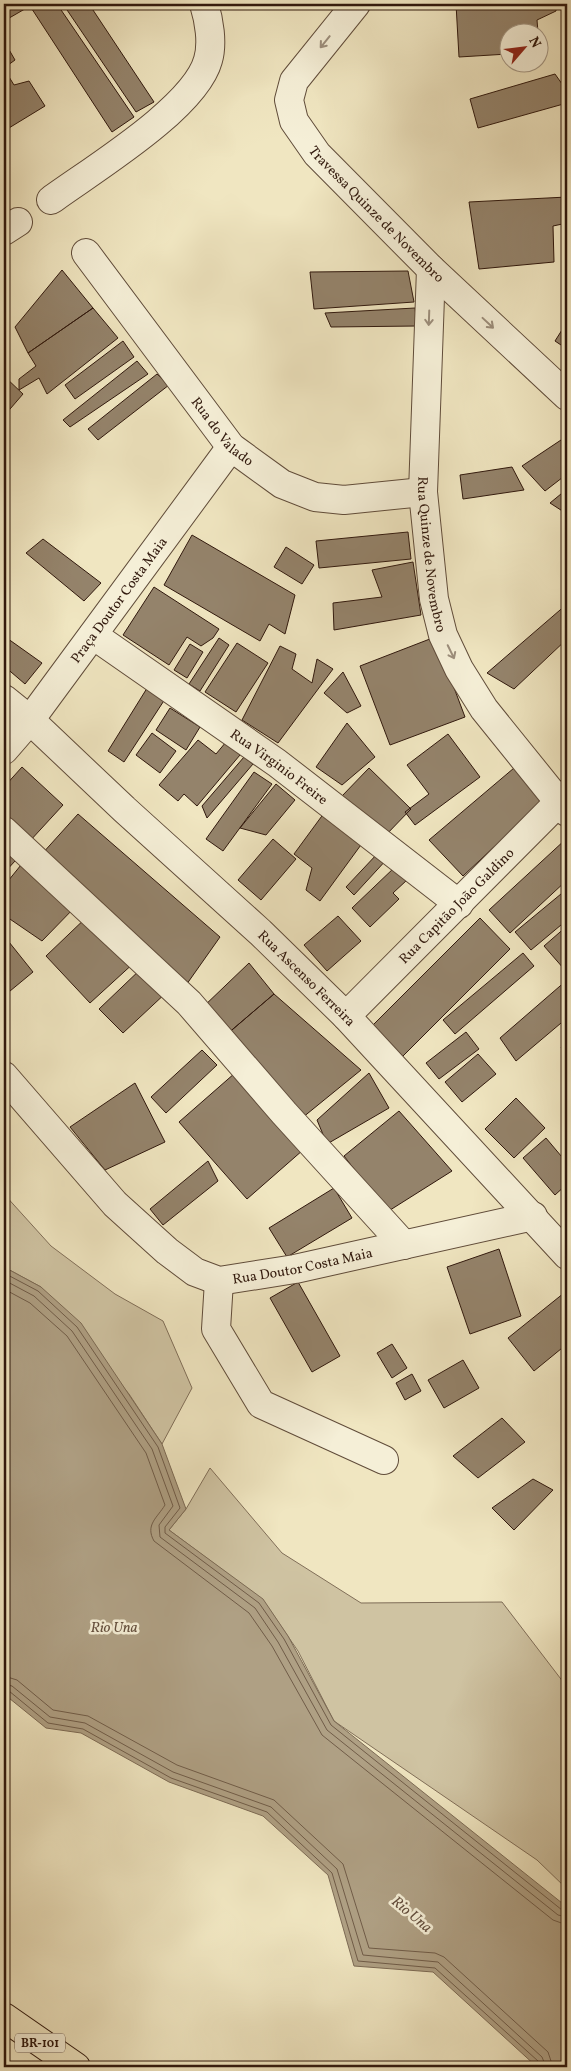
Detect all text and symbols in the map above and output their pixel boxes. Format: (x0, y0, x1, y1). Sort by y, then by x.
north arrow (498, 22, 548, 72)
text: N (523, 34, 545, 52)
one-way arrow (320, 35, 331, 48)
street label: Travessa Quinze de Novembro (303, 143, 448, 288)
one-way arrow (424, 310, 434, 326)
one-way arrow (482, 317, 495, 329)
street label: Rua do Valado (186, 394, 257, 471)
street label: Rua Quinze de Novembro (412, 476, 450, 634)
street label: Praça Doutor Costa Maia (67, 534, 172, 668)
one-way arrow (447, 644, 456, 659)
street label: Rua Virginio Freire (226, 725, 331, 810)
street label: Rua Capitão João Galdino (395, 844, 519, 969)
street label: Rua Ascenso Ferreira (253, 927, 359, 1031)
street label: Rua Doutor Costa Maia (231, 1244, 375, 1290)
water label: Rio Una (90, 1618, 138, 1639)
water label: Rio Una (386, 1892, 436, 1938)
road number: BR-101 (15, 2034, 65, 2052)

